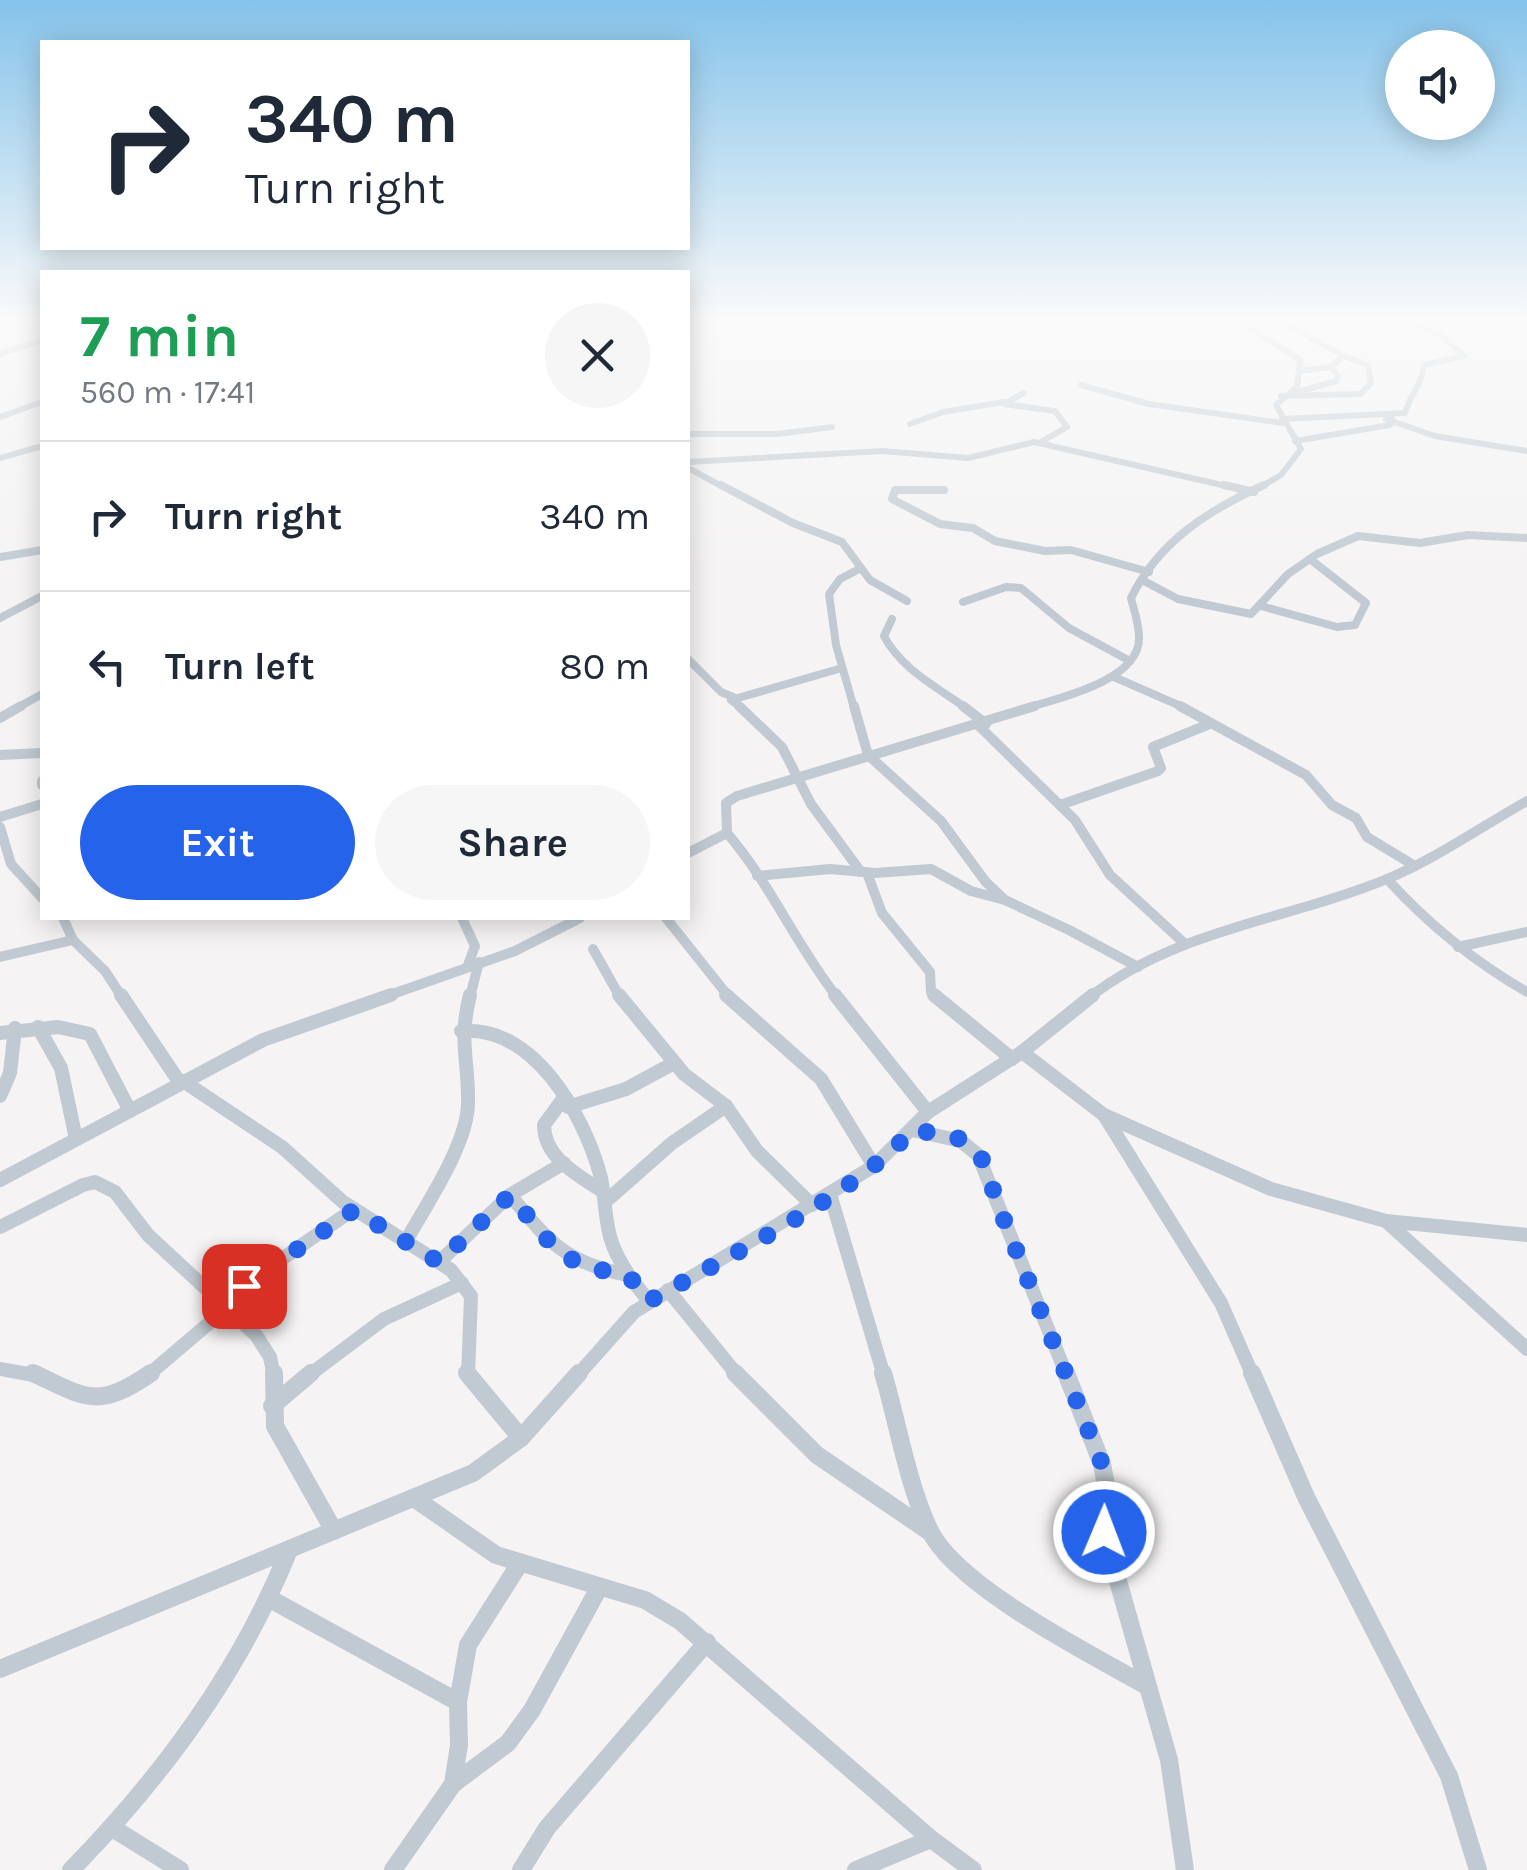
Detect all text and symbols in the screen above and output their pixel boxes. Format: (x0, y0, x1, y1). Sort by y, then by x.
map controls (1385, 30, 1495, 140)
button: sound (1385, 30, 1495, 140)
text: 340 m (245, 78, 459, 160)
icon: right (80, 80, 210, 210)
text: Turn right (245, 162, 445, 214)
text: 7 min (80, 301, 239, 371)
button: close (545, 303, 650, 408)
text: 560 m · 17:41 (80, 374, 255, 411)
icon: right (80, 489, 135, 544)
text: Turn right (165, 494, 342, 539)
text: 340 m (539, 494, 650, 539)
icon: left (80, 639, 135, 694)
text: Turn left (165, 644, 315, 689)
text: 80 m (560, 644, 650, 689)
button: Exit (80, 785, 355, 900)
button: Share (375, 785, 650, 900)
pin (202, 1244, 287, 1329)
icon: arrive (217, 1259, 272, 1314)
position arrow (1052, 1480, 1156, 1584)

